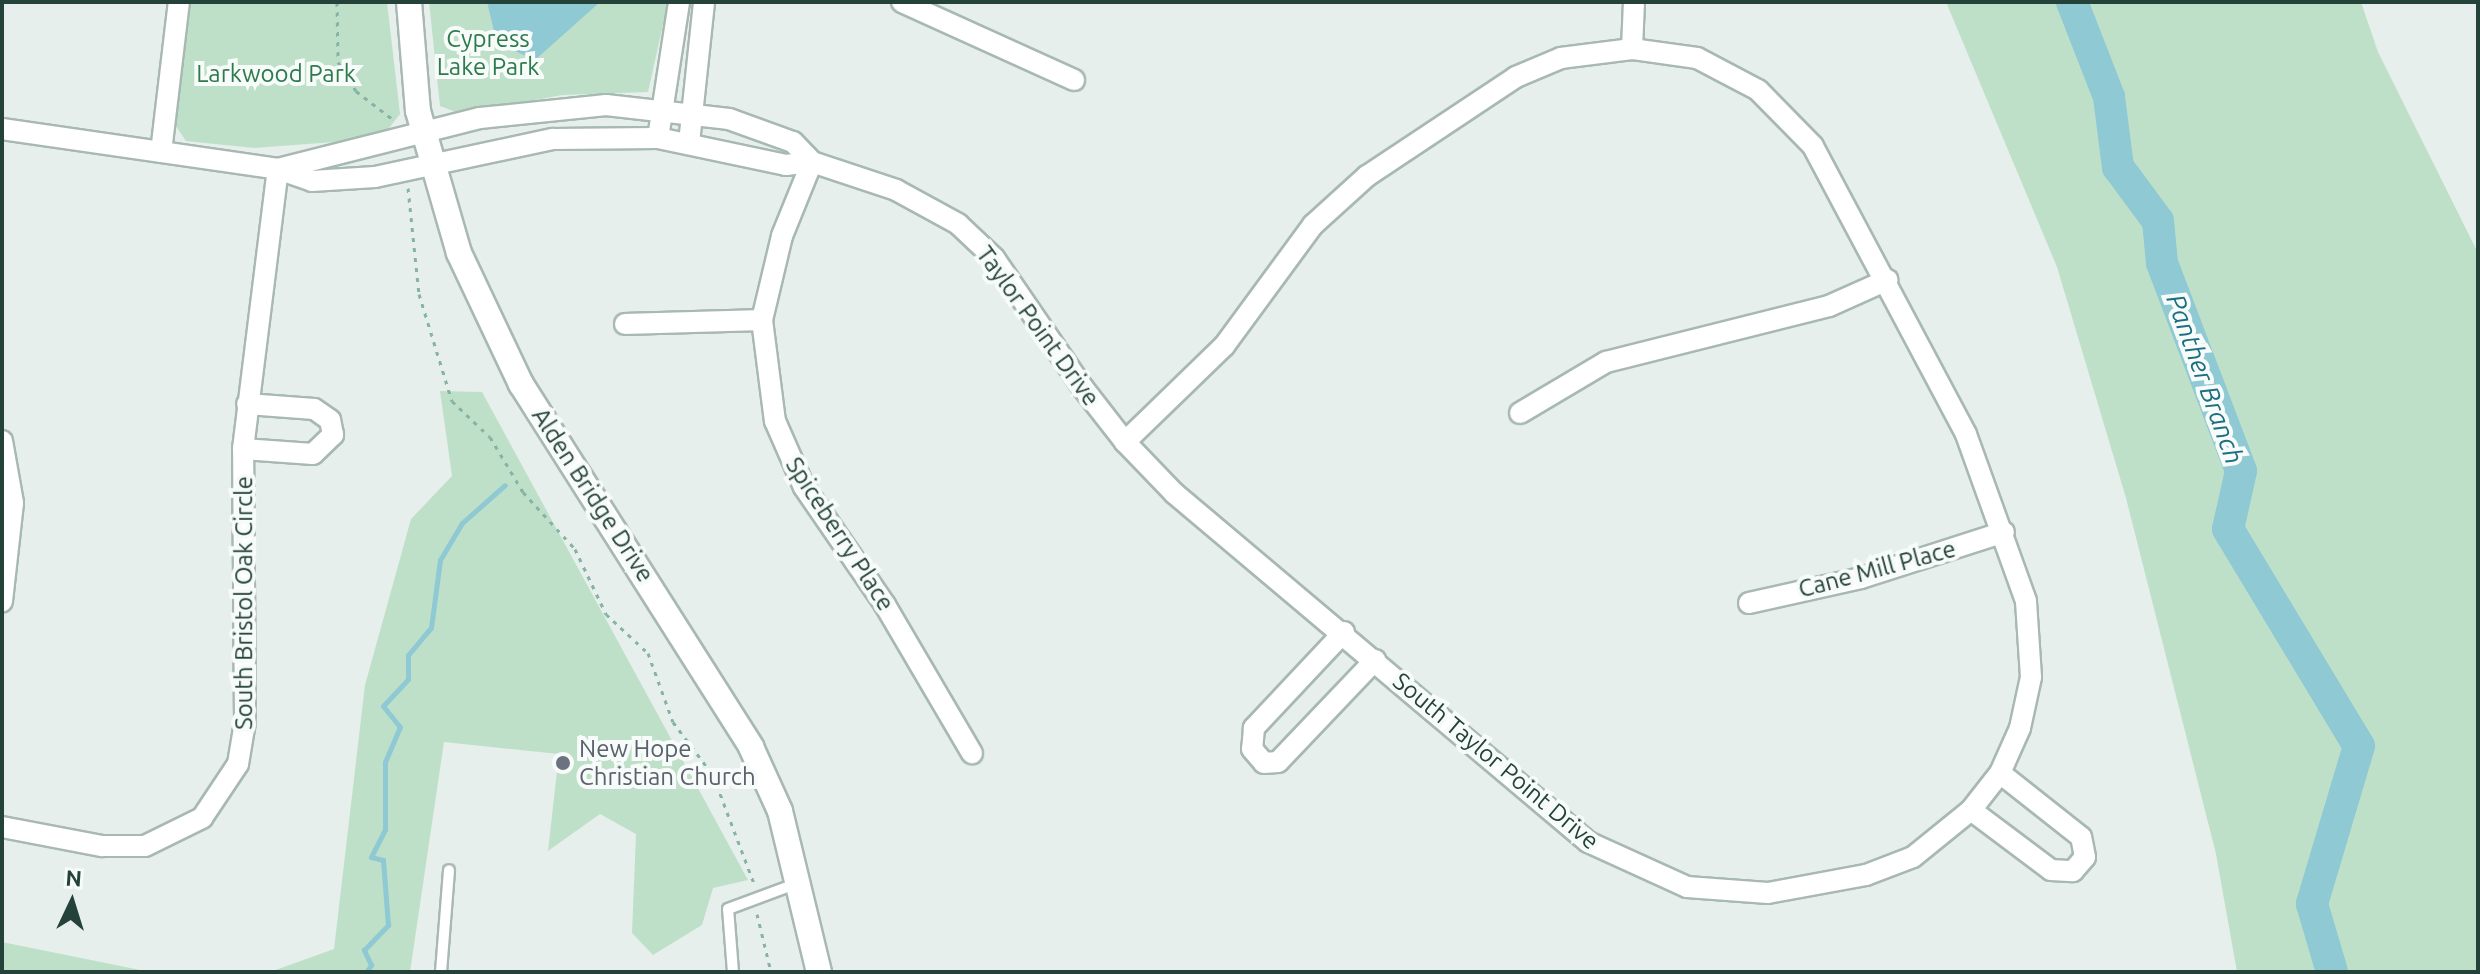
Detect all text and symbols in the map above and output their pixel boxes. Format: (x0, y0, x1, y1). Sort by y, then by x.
park label: Cypress Lake Park (437, 25, 539, 81)
park label: Larkwood Park (196, 60, 356, 88)
street label: Taylor Point Drive (970, 240, 1106, 412)
water label: Panther Branch (2160, 290, 2250, 468)
street label: Alden Bridge Drive (526, 403, 660, 587)
street label: Spiceberry Place (780, 452, 900, 616)
street label: South Bristol Oak Circle (230, 476, 258, 730)
street label: Cane Mill Place (1795, 534, 1959, 604)
street label: South Taylor Point Drive (1387, 667, 1605, 855)
place label: New Hope Christian Church (579, 735, 756, 791)
marker: New Hope Christian Church (554, 754, 572, 772)
north arrow (32, 862, 112, 942)
text: N (65, 865, 83, 891)

